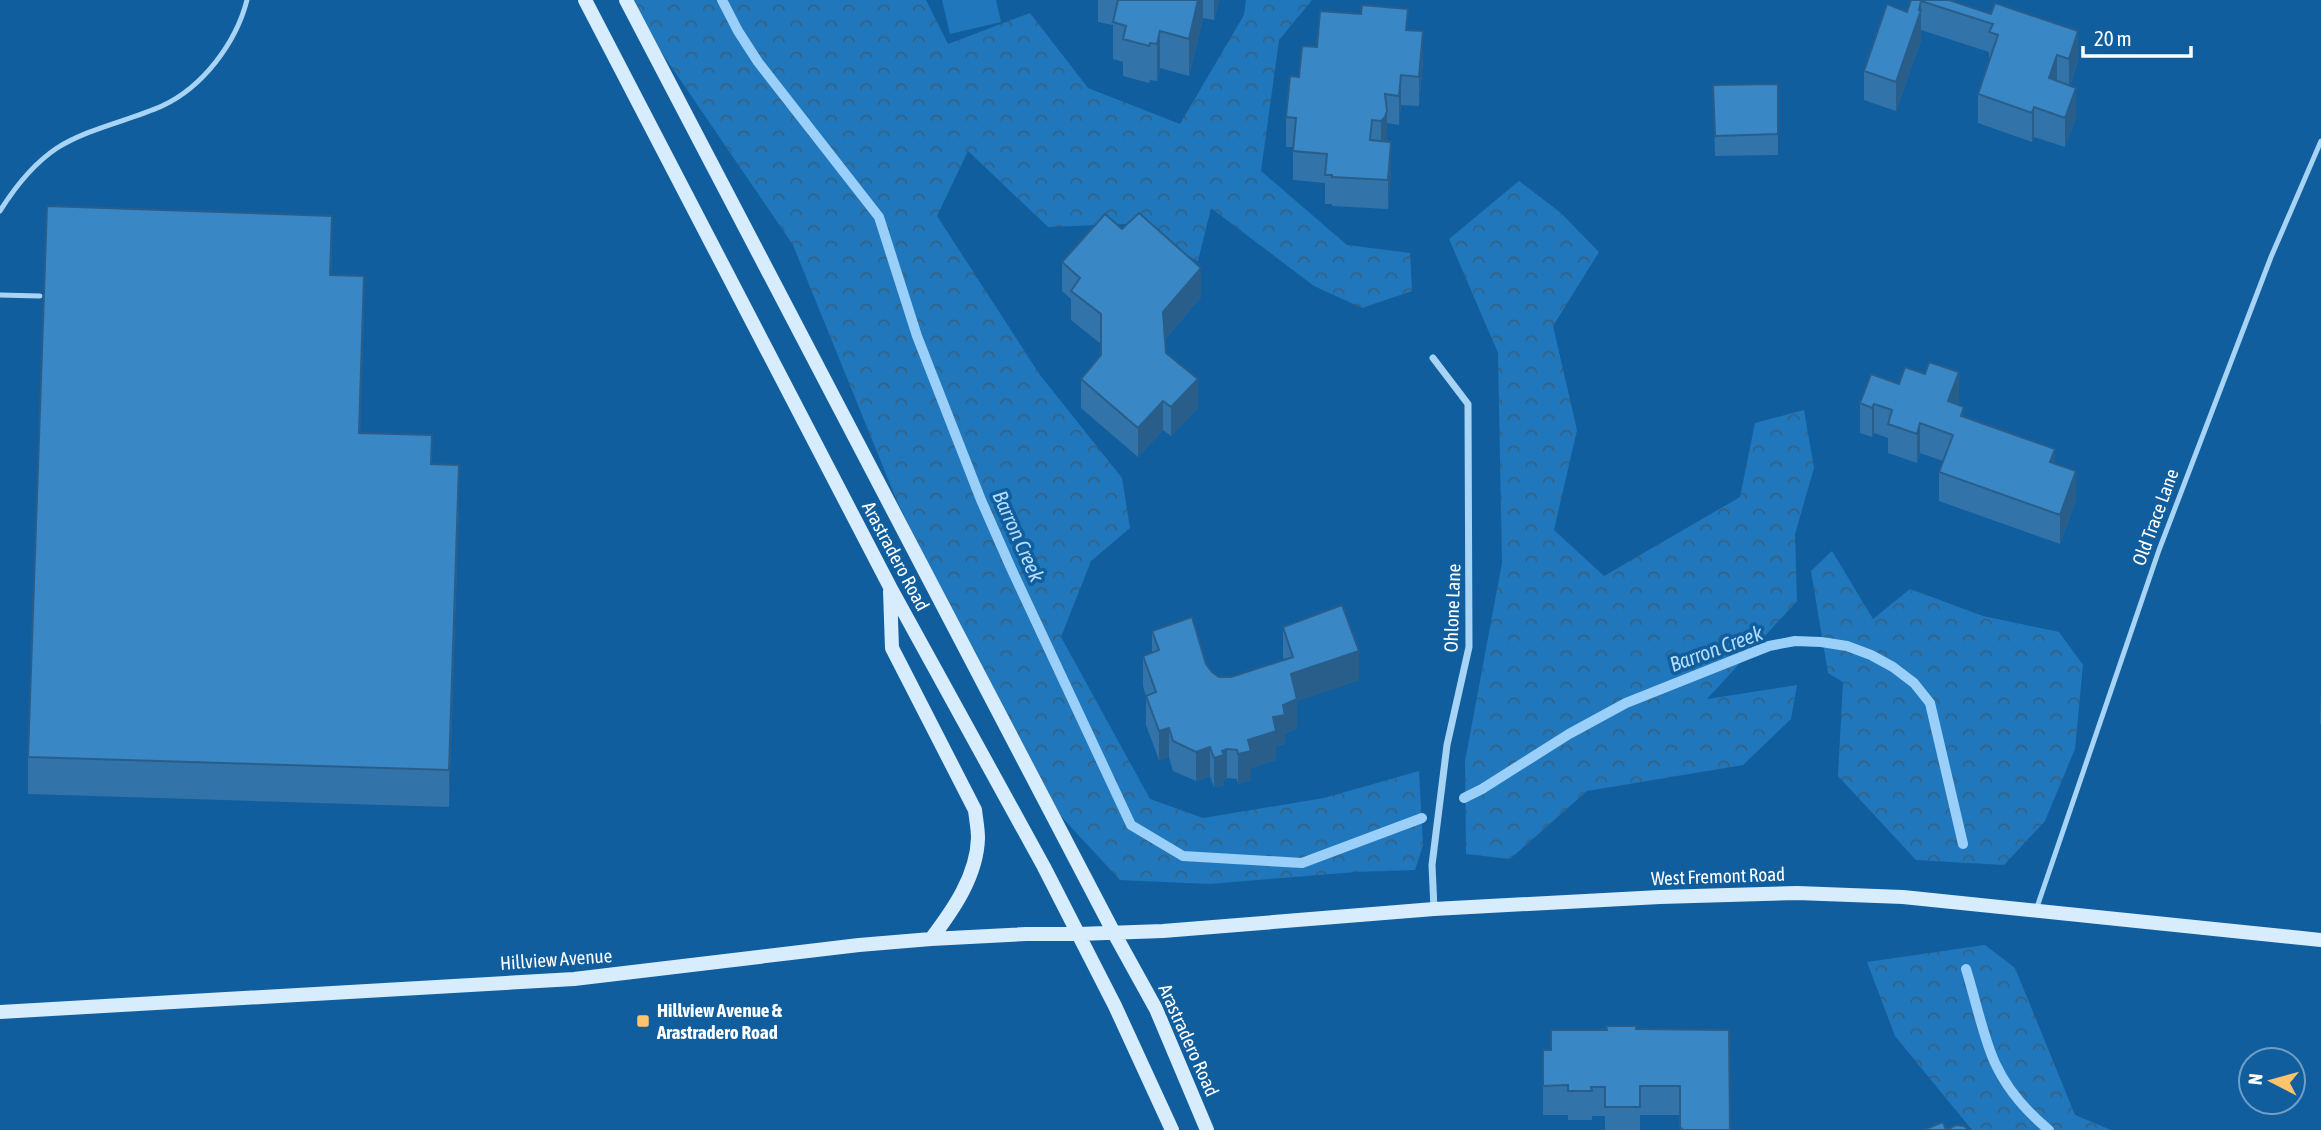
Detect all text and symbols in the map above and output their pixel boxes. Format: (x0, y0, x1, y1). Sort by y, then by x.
scale bar (2083, 14, 2192, 58)
text: 20 m (2094, 26, 2132, 50)
street label: Old Trace Lane (2127, 466, 2183, 568)
water label: Barron Creek (988, 487, 1050, 586)
street label: Arastradero Road (858, 498, 934, 614)
street label: Ohlone Lane (1439, 563, 1465, 653)
water label: Barron Creek (1666, 620, 1767, 676)
street label: West Fremont Road (1651, 863, 1785, 889)
street label: Hillview Avenue (499, 944, 613, 974)
street label: Arastradero Road (1154, 980, 1224, 1100)
place label: Hillview Avenue & Arastradero Road (656, 999, 783, 1043)
marker: Hillview Avenue & Arastradero Road (635, 1013, 651, 1029)
north arrow (2237, 1046, 2307, 1116)
text: N (2244, 1072, 2267, 1086)

